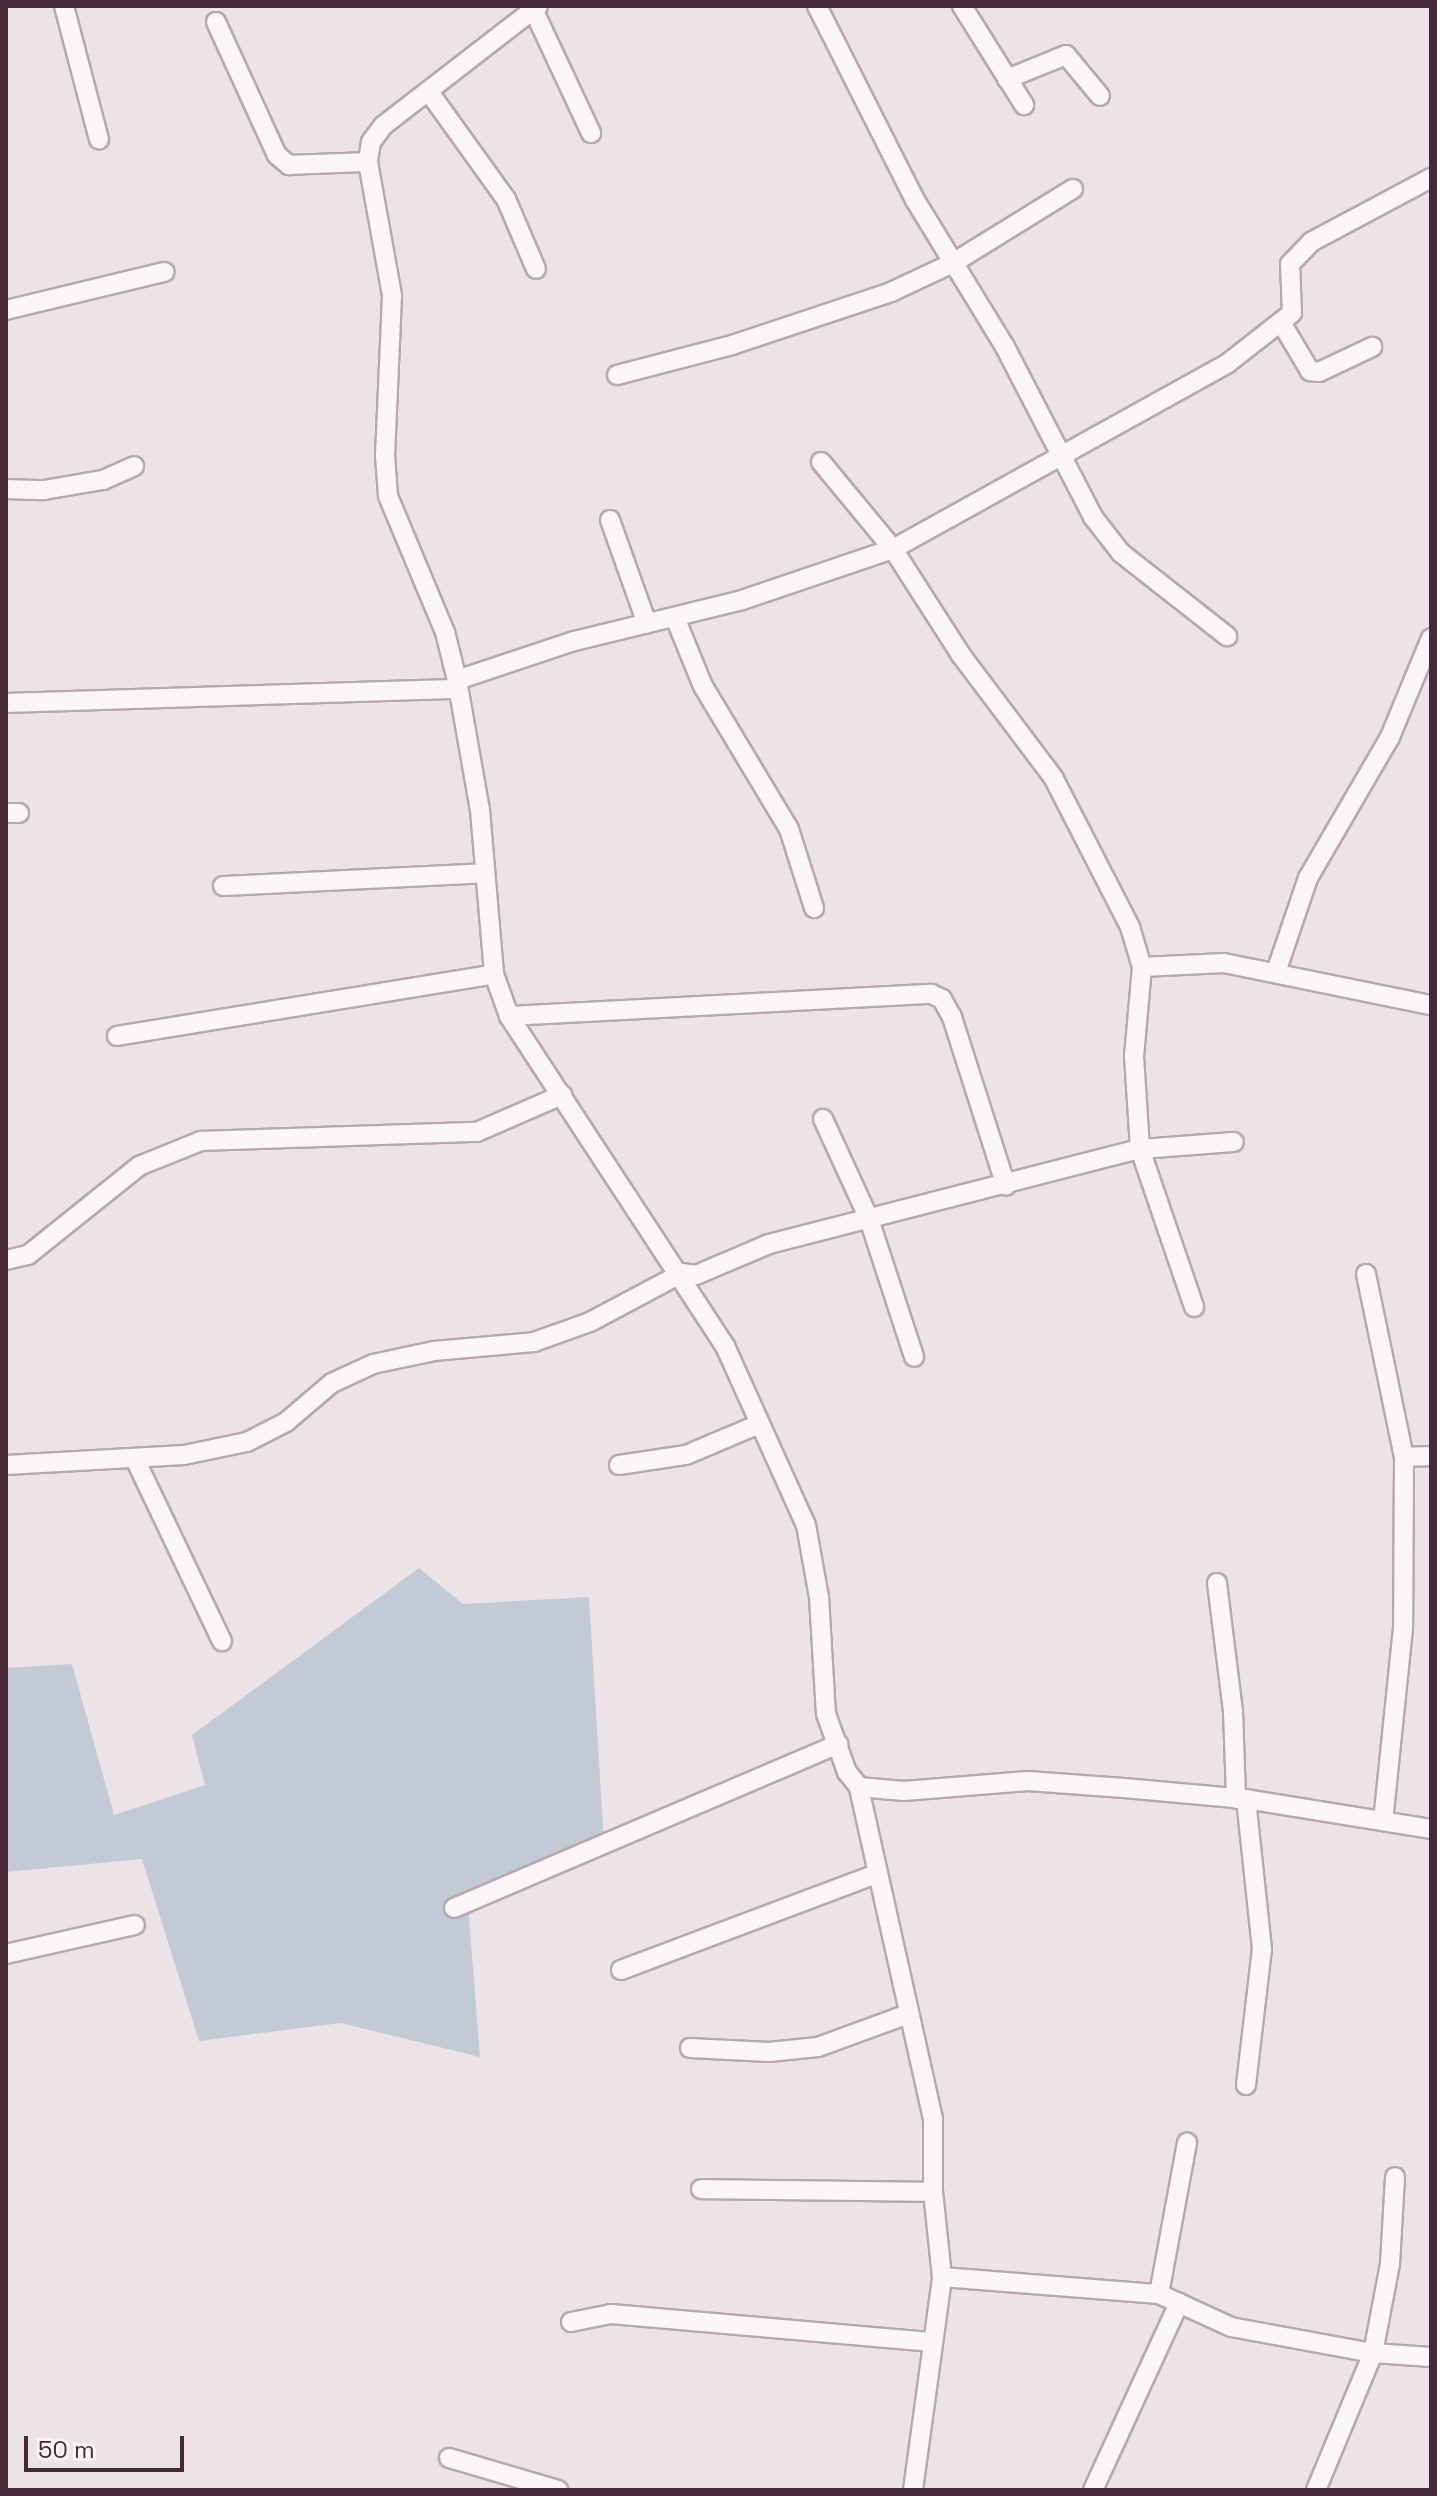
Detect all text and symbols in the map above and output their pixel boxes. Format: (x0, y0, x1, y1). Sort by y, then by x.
scale bar (28, 2420, 188, 2470)
text: 50 m (38, 2434, 95, 2465)

